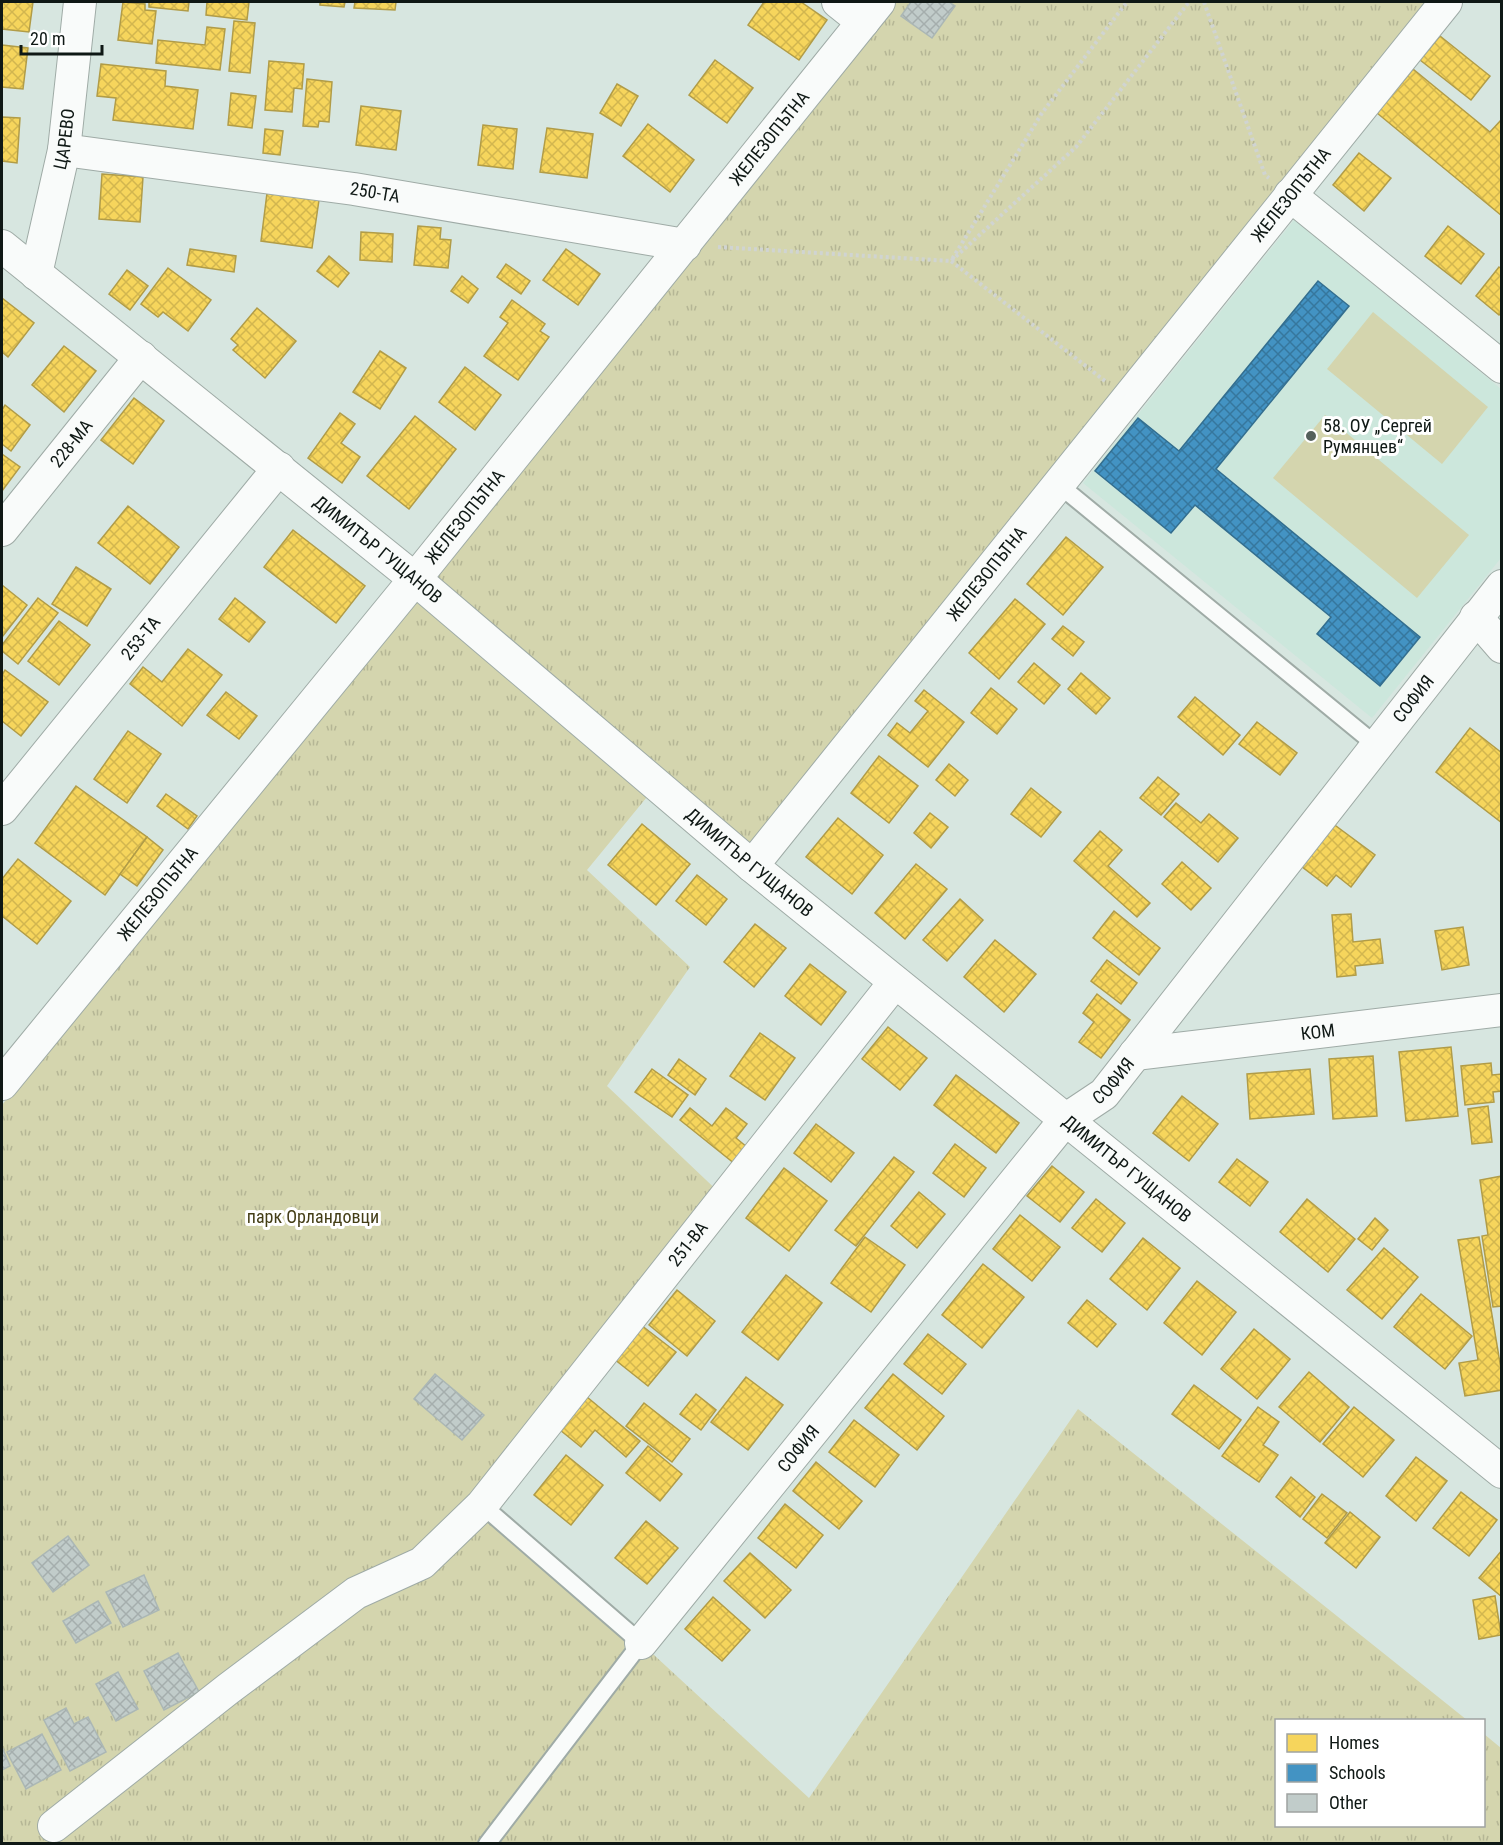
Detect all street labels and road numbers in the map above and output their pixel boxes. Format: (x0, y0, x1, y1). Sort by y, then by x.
street label: ЖЕЛЕЗОПЪТНА (725, 86, 814, 189)
street label: ЦАРЕВО (49, 107, 78, 172)
street label: ЖЕЛЕЗОПЪТНА (1247, 143, 1335, 246)
street label: 250-ТА (349, 178, 402, 207)
street label: 228-МА (46, 415, 97, 471)
street label: ЖЕЛЕЗОПЪТНА (420, 465, 509, 568)
street label: ДИМИТЪР ГУЩАНОВ (310, 491, 446, 607)
street label: ЖЕЛЕЗОПЪТНА (942, 521, 1031, 625)
street label: 253-ТА (116, 611, 165, 664)
street label: СОФИЯ (1388, 671, 1438, 727)
street label: ДИМИТЪР ГУЩАНОВ (682, 803, 817, 921)
street label: ЖЕЛЕЗОПЪТНА (113, 842, 202, 944)
street label: КОМ (1299, 1019, 1336, 1044)
street label: СОФИЯ (1088, 1053, 1138, 1109)
street label: ДИМИТЪР ГУЩАНОВ (1059, 1110, 1196, 1227)
street label: 251-ВА (664, 1217, 712, 1270)
street label: СОФИЯ (773, 1421, 823, 1476)

